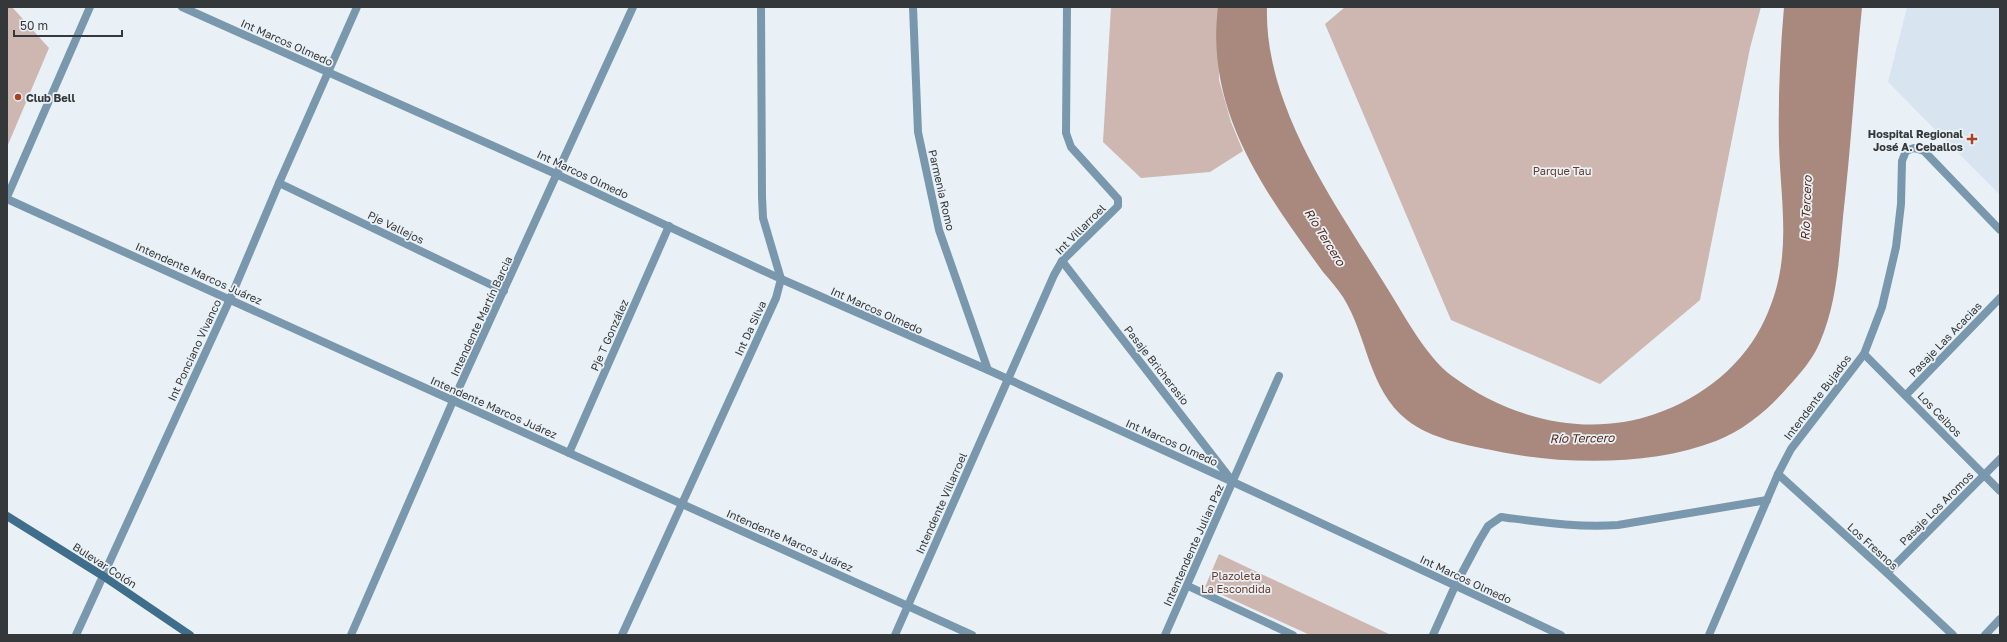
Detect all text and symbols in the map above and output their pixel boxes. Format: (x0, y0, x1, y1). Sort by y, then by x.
scale bar (14, 12, 122, 38)
street label: Int Marcos Olmedo (239, 16, 335, 68)
text: 50 m (20, 18, 48, 33)
place label: Club Bell (26, 91, 75, 104)
marker: Club Bell (13, 92, 23, 102)
place label: Hospital Regional José A. Ceballos (1868, 127, 1963, 153)
marker: Hospital Regional José A. Ceballos (1966, 133, 1978, 145)
street label: Int Marcos Olmedo (535, 147, 631, 201)
street label: Parmenia Romo (926, 148, 958, 232)
park label: Parque Tau (1533, 164, 1591, 177)
water label: Río Tercero (1797, 175, 1815, 241)
street label: Int Villarroel (1052, 201, 1108, 257)
water label: Río Tercero (1301, 206, 1349, 269)
street label: Pje Vallejos (366, 208, 426, 246)
street label: Intendente Marcos Juárez (134, 239, 265, 307)
street label: Intendente Martín Barcia (447, 254, 515, 378)
street label: Int Marcos Olmedo (829, 284, 925, 336)
street label: Int Ponciano Vivanco (165, 297, 223, 403)
street label: Pje T González (587, 297, 631, 373)
street label: Int Da Silva (732, 298, 768, 358)
street label: Pasaje Las Acacias (1906, 299, 1984, 379)
street label: Pasaje Bricherasio (1122, 323, 1192, 408)
street label: Intendente Bujados (1781, 352, 1853, 442)
street label: Intendente Marcos Juárez (429, 373, 560, 441)
street label: Los Ceibos (1915, 389, 1965, 439)
street label: Int Marcos Olmedo (1124, 416, 1220, 468)
water label: Río Tercero (1550, 430, 1615, 446)
street label: Intendente Villarroel (913, 450, 969, 556)
street label: Pasaje Los Aromos (1896, 468, 1976, 548)
street label: Intentendente Julian Paz (1160, 482, 1226, 608)
street label: Intendente Marcos Juárez (725, 506, 856, 574)
street label: Los Fresnos (1845, 520, 1901, 572)
street label: Bulevar Colón (71, 540, 139, 590)
street label: Int Marcos Olmedo (1418, 552, 1514, 606)
park label: Plazoleta La Escondida (1201, 569, 1271, 595)

